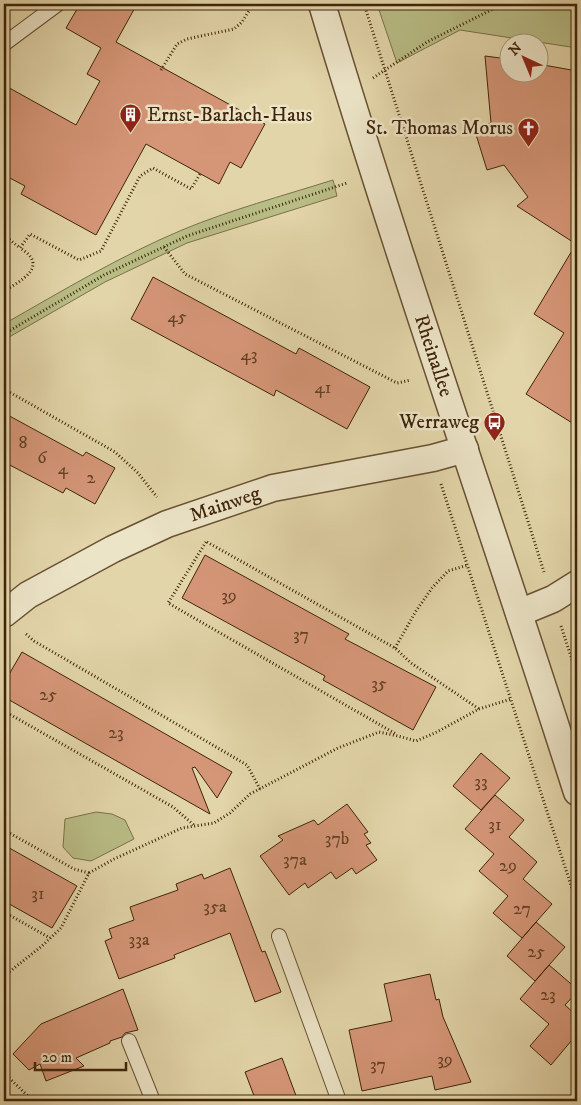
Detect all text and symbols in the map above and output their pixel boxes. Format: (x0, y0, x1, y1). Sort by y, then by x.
north arrow (498, 32, 548, 82)
text: N (505, 39, 526, 60)
building icon: Ernst-Barlach-Haus (119, 103, 143, 134)
place label: Ernst-Barlach-Haus (147, 103, 312, 128)
place label: St. Thomas Morus (366, 116, 513, 141)
church icon: St. Thomas Morus (517, 116, 541, 147)
house number: 45 (167, 306, 187, 328)
street label: Rheinallee (408, 312, 459, 400)
house number: 43 (240, 344, 258, 366)
house number: 41 (315, 377, 331, 399)
place label: Werraweg (398, 410, 479, 435)
bus stop icon: Werraweg (483, 410, 507, 441)
house number: 8 (18, 432, 28, 454)
house number: 6 (37, 447, 47, 469)
house number: 4 (58, 458, 69, 480)
house number: 2 (87, 467, 96, 489)
street label: Mainweg (186, 481, 264, 528)
house number: 39 (221, 585, 237, 607)
house number: 37 (293, 624, 309, 646)
house number: 35 (371, 673, 387, 695)
house number: 25 (39, 684, 57, 706)
house number: 23 (108, 722, 124, 744)
house number: 33 (474, 771, 488, 793)
house number: 31 (488, 814, 502, 836)
house number: 37b (325, 828, 349, 850)
house number: 37a (283, 849, 307, 871)
house number: 29 (499, 855, 517, 877)
house number: 31 (31, 883, 45, 905)
house number: 35a (203, 896, 227, 918)
house number: 27 (513, 898, 531, 920)
house number: 33a (128, 929, 150, 951)
house number: 25 (527, 941, 545, 963)
house number: 23 (540, 984, 556, 1006)
scale bar (35, 1040, 126, 1072)
text: 20 m (42, 1048, 72, 1067)
house number: 39 (437, 1049, 453, 1071)
house number: 37 (370, 1054, 386, 1076)

